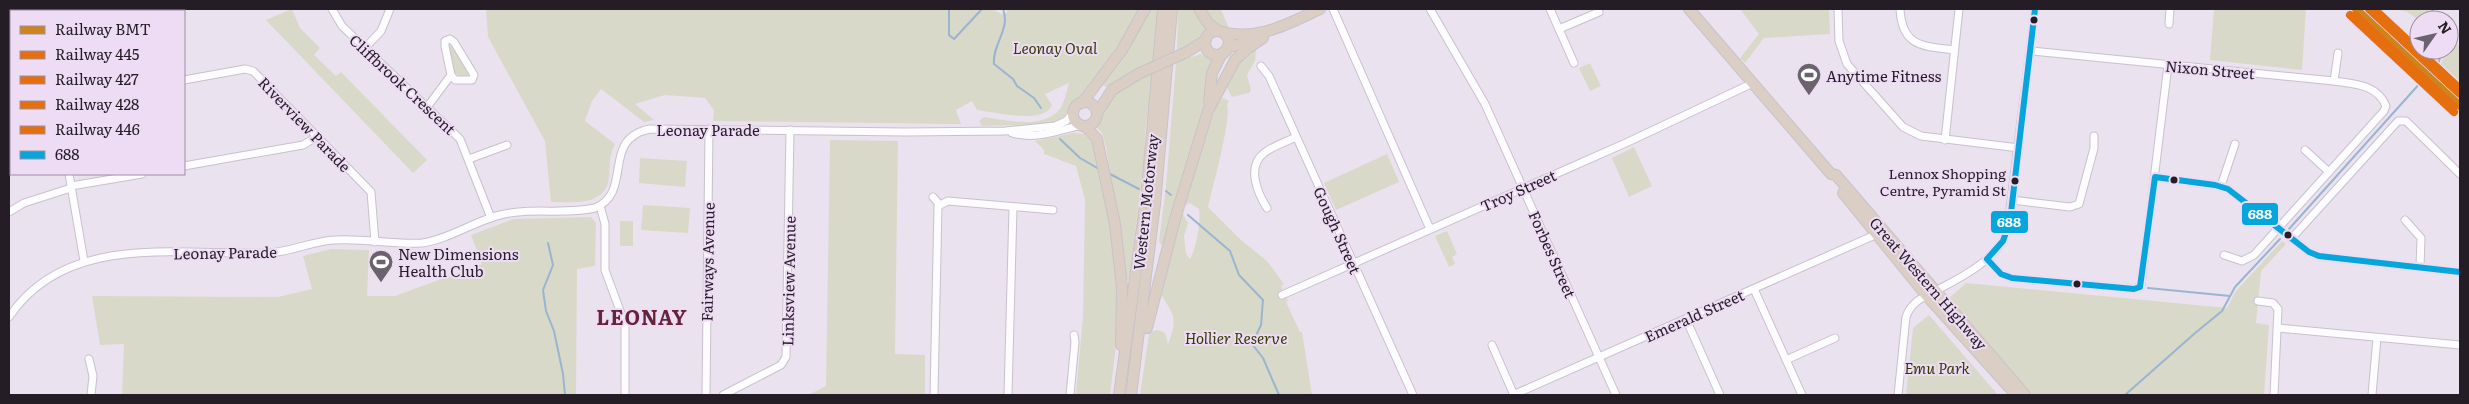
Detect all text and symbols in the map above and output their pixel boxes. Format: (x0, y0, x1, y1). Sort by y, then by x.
legend (10, 10, 185, 175)
north arrow (2409, 10, 2459, 60)
unlabelled marker (2029, 15, 2039, 25)
text: Railway BMT (55, 17, 151, 40)
text: N (2434, 17, 2457, 38)
street label: Cliffbrook Crescent (344, 28, 462, 140)
park label: Leonay Oval (1013, 36, 1098, 59)
text: Railway 445 (55, 42, 140, 65)
street label: Nixon Street (2164, 54, 2256, 84)
sports icon: Anytime Fitness (1796, 62, 1822, 96)
place label: Anytime Fitness (1826, 64, 1941, 87)
text: Railway 427 (55, 67, 139, 90)
street label: Riverview Parade (253, 71, 357, 177)
text: Railway 428 (55, 92, 139, 115)
text: Railway 446 (55, 117, 140, 140)
street label: Leonay Parade (656, 118, 760, 141)
street label: Western Motorway (1126, 133, 1164, 271)
text: 688 (55, 142, 80, 165)
street label: Troy Street (1476, 163, 1560, 217)
place label: Lennox Shopping Centre, Pyramid St (1880, 163, 2006, 200)
unlabelled marker (2169, 175, 2179, 185)
marker: Lennox Shopping Centre, Pyramid St (2010, 176, 2020, 186)
street label: Gough Street (1308, 183, 1368, 277)
street label: Fairways Avenue (694, 202, 720, 322)
line badge: 688 (2241, 202, 2279, 226)
text: 688 (2248, 203, 2272, 223)
street label: Forbes Street (1523, 207, 1583, 301)
line badge: 688 (1990, 210, 2029, 234)
text: 688 (1997, 211, 2021, 231)
street label: Great Western Highway (1865, 212, 1993, 355)
street label: Linksview Avenue (775, 215, 801, 346)
unlabelled marker (2283, 230, 2293, 240)
street label: Leonay Parade (173, 240, 277, 264)
place label: New Dimensions Health Club (398, 242, 519, 282)
sports icon: New Dimensions Health Club (368, 249, 394, 283)
unlabelled marker (2072, 279, 2082, 289)
street label: Emerald Street (1641, 283, 1747, 347)
district label: LEONAY (596, 301, 688, 331)
park label: Hollier Reserve (1185, 326, 1287, 349)
park label: Emu Park (1904, 356, 1971, 379)

